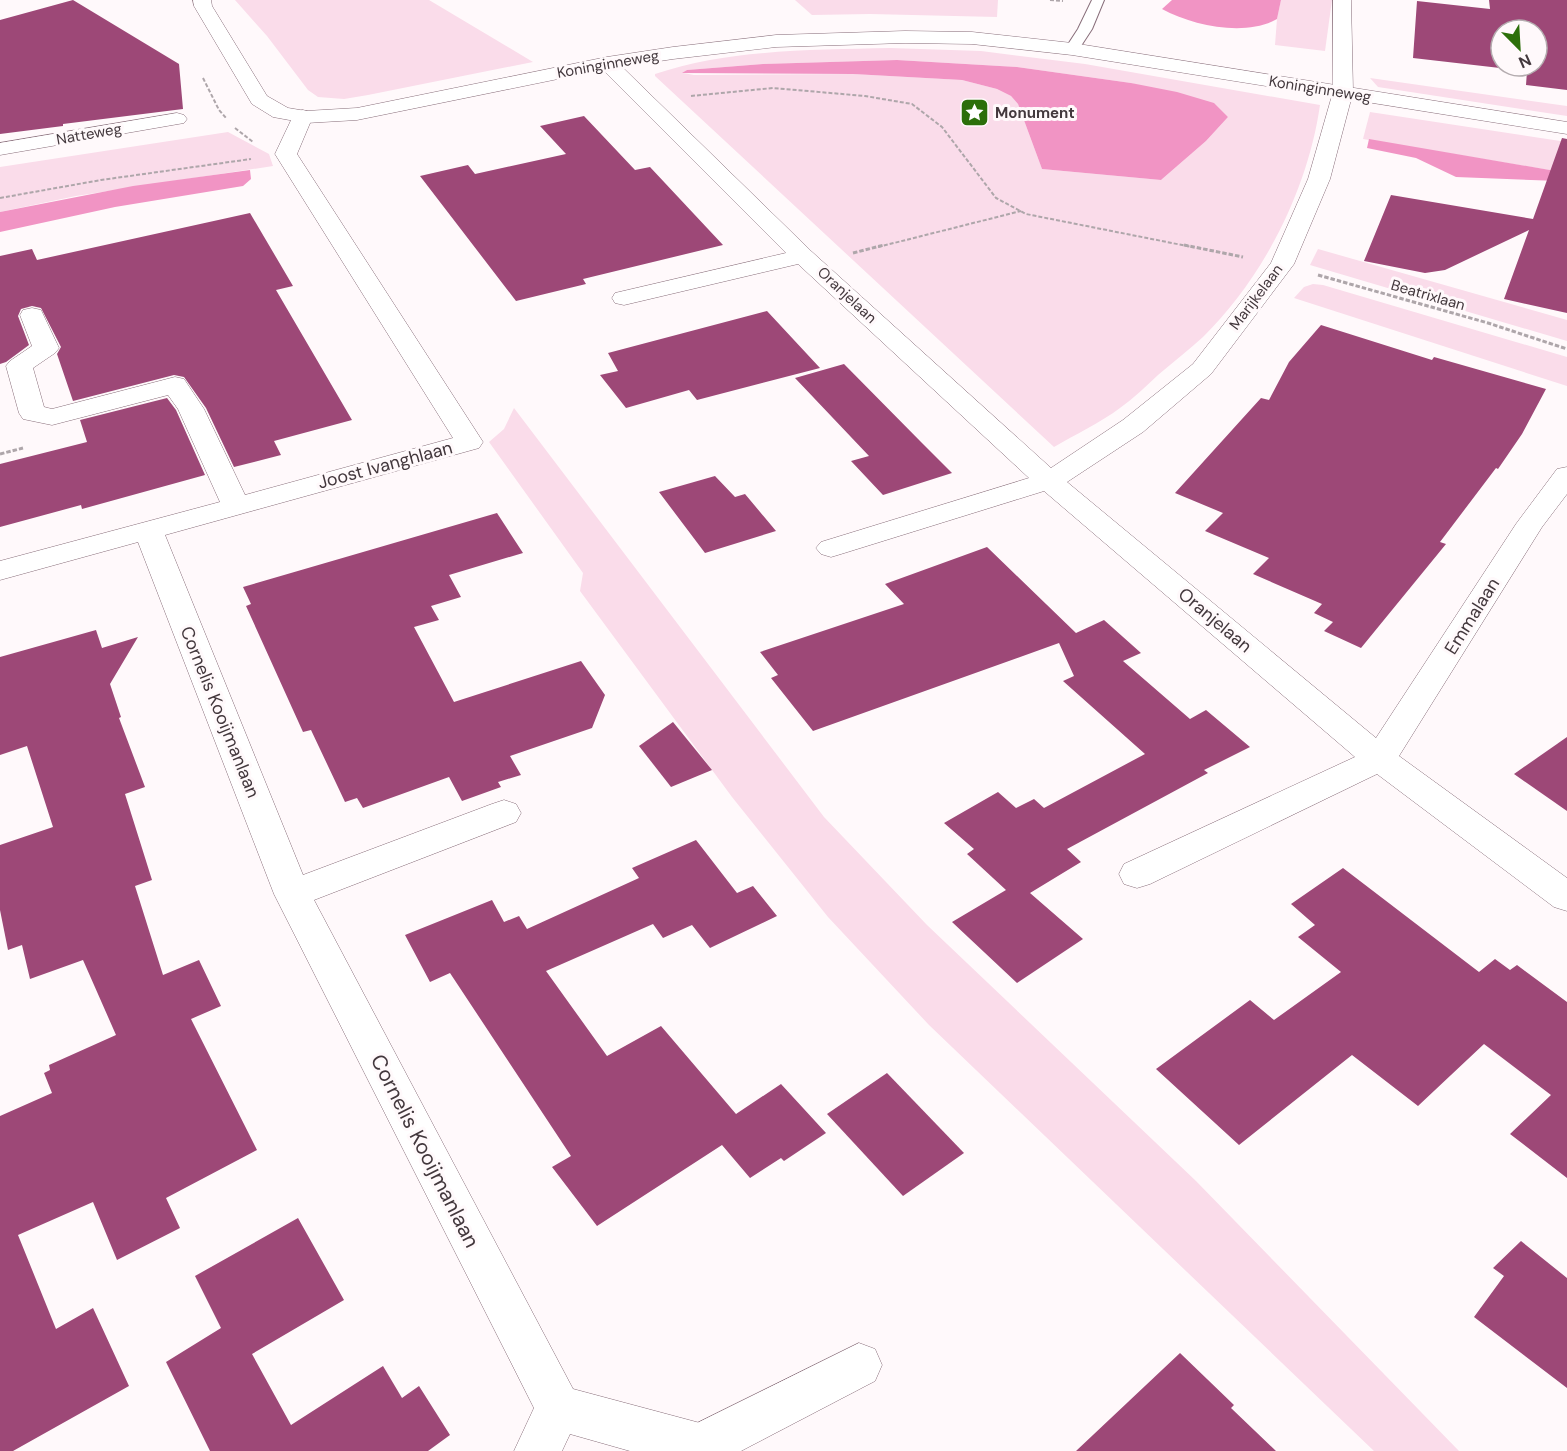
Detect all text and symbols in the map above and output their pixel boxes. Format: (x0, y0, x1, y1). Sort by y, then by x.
north arrow (1489, 18, 1549, 78)
street label: Koninginneweg (555, 45, 661, 83)
text: N (1515, 49, 1534, 73)
street label: Koninginneweg (1267, 71, 1373, 107)
place icon: Monument (958, 97, 990, 129)
place label: Monument (995, 103, 1075, 123)
street label: Natteweg (55, 118, 123, 150)
street label: Marijkelaan (1225, 260, 1287, 334)
street label: Oranjelaan (813, 262, 881, 328)
street label: Beatrixlaan (1389, 275, 1467, 315)
street label: Joost Ivanghlaan (315, 435, 455, 495)
street label: Emmalaan (1439, 573, 1505, 659)
street label: Oranjelaan (1173, 582, 1257, 658)
street label: Cornelis Kooijmanlaan (175, 623, 265, 801)
street label: Cornelis Kooijmanlaan (364, 1050, 486, 1252)

